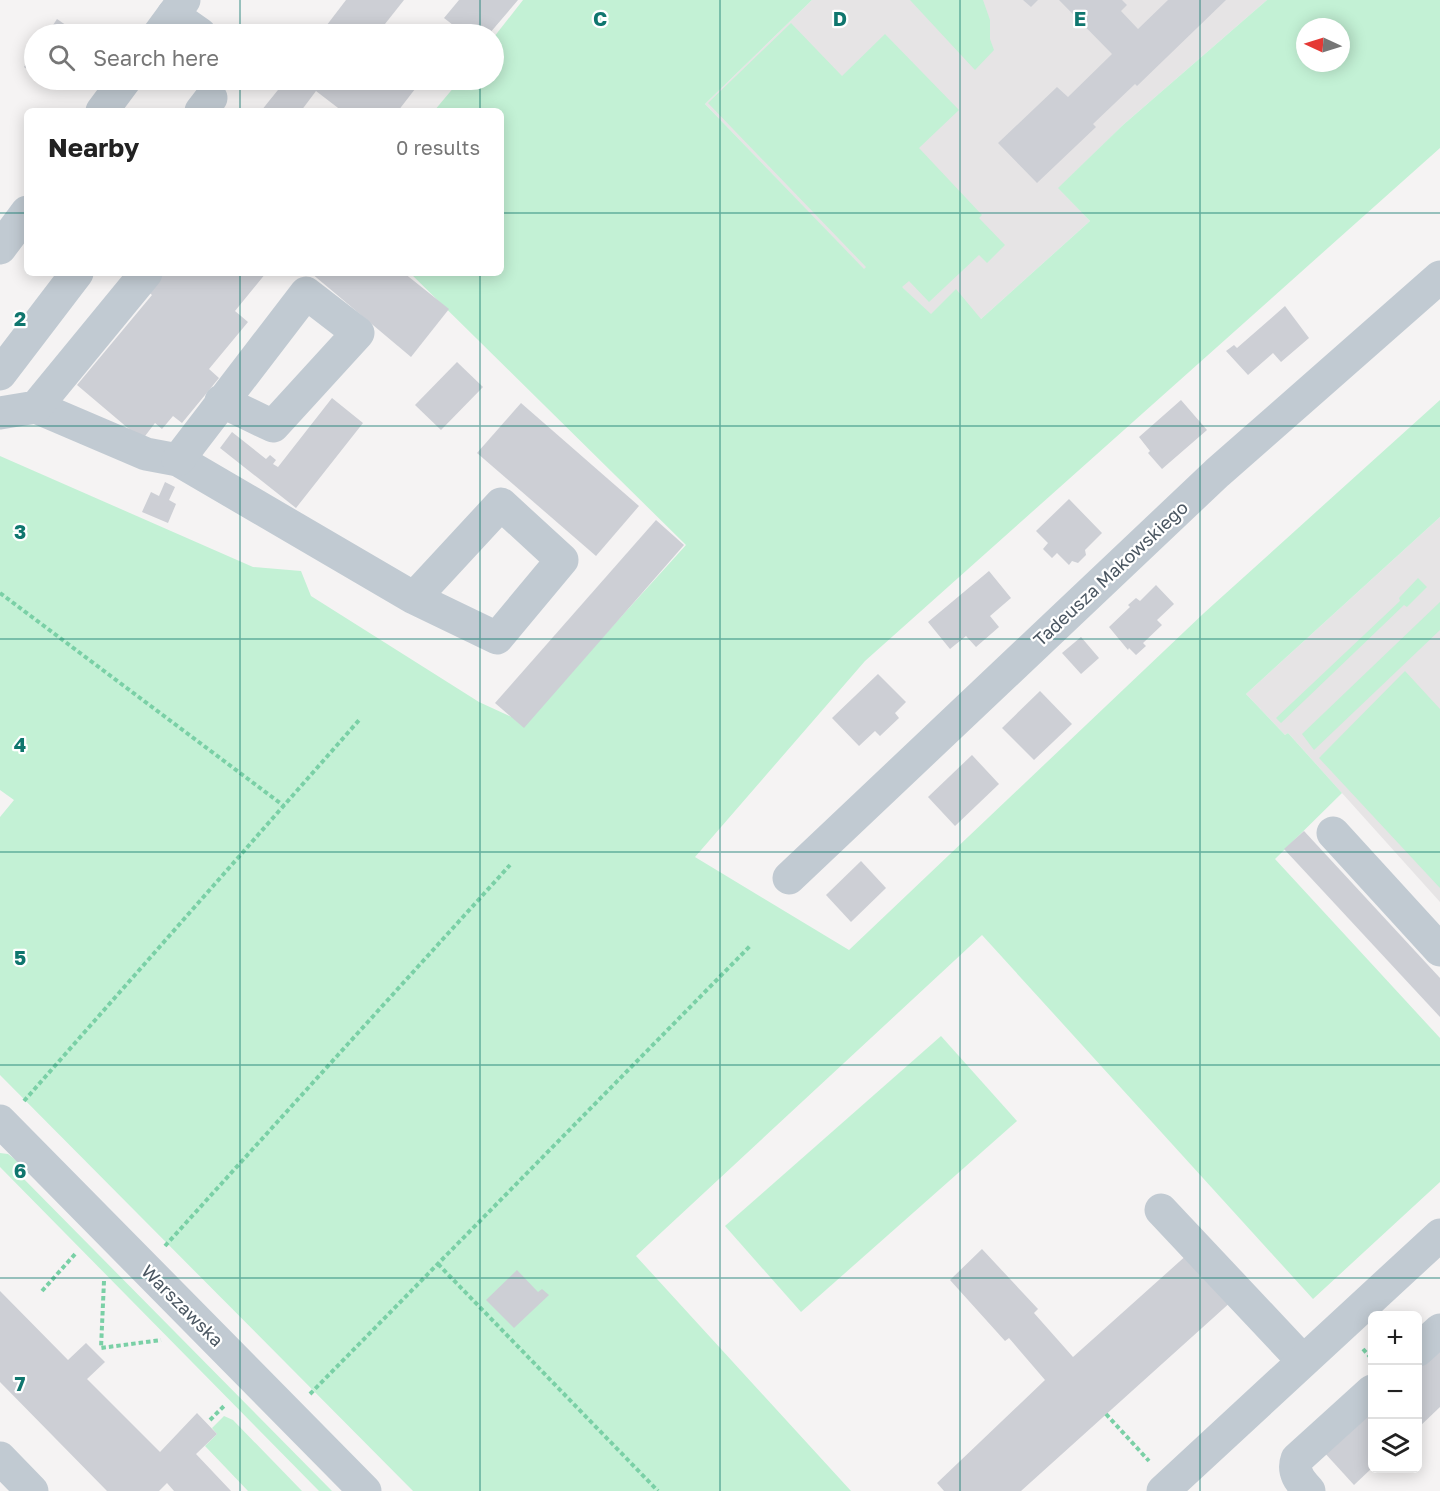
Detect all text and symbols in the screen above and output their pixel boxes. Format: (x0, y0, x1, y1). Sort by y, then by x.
text: C (593, 6, 607, 30)
text: D (833, 6, 847, 30)
text: E (1074, 6, 1086, 30)
north arrow (1296, 18, 1350, 72)
search box (24, 24, 504, 90)
icon: search (45, 41, 78, 74)
text: Search here (93, 44, 219, 71)
text: Nearby (48, 132, 139, 163)
text: 0 results (396, 135, 480, 159)
text: 2 (14, 306, 26, 330)
street label: Tadeusza Makowskiego (1029, 496, 1192, 651)
text: 3 (14, 519, 26, 543)
text: 4 (14, 732, 26, 756)
text: 5 (14, 945, 26, 969)
text: 6 (14, 1158, 26, 1182)
street label: Warszawska (137, 1260, 228, 1351)
map controls (1368, 1311, 1422, 1473)
button: + (1368, 1311, 1422, 1365)
button: − (1368, 1365, 1422, 1419)
text: 7 (15, 1371, 26, 1395)
button: layers (1368, 1419, 1422, 1473)

